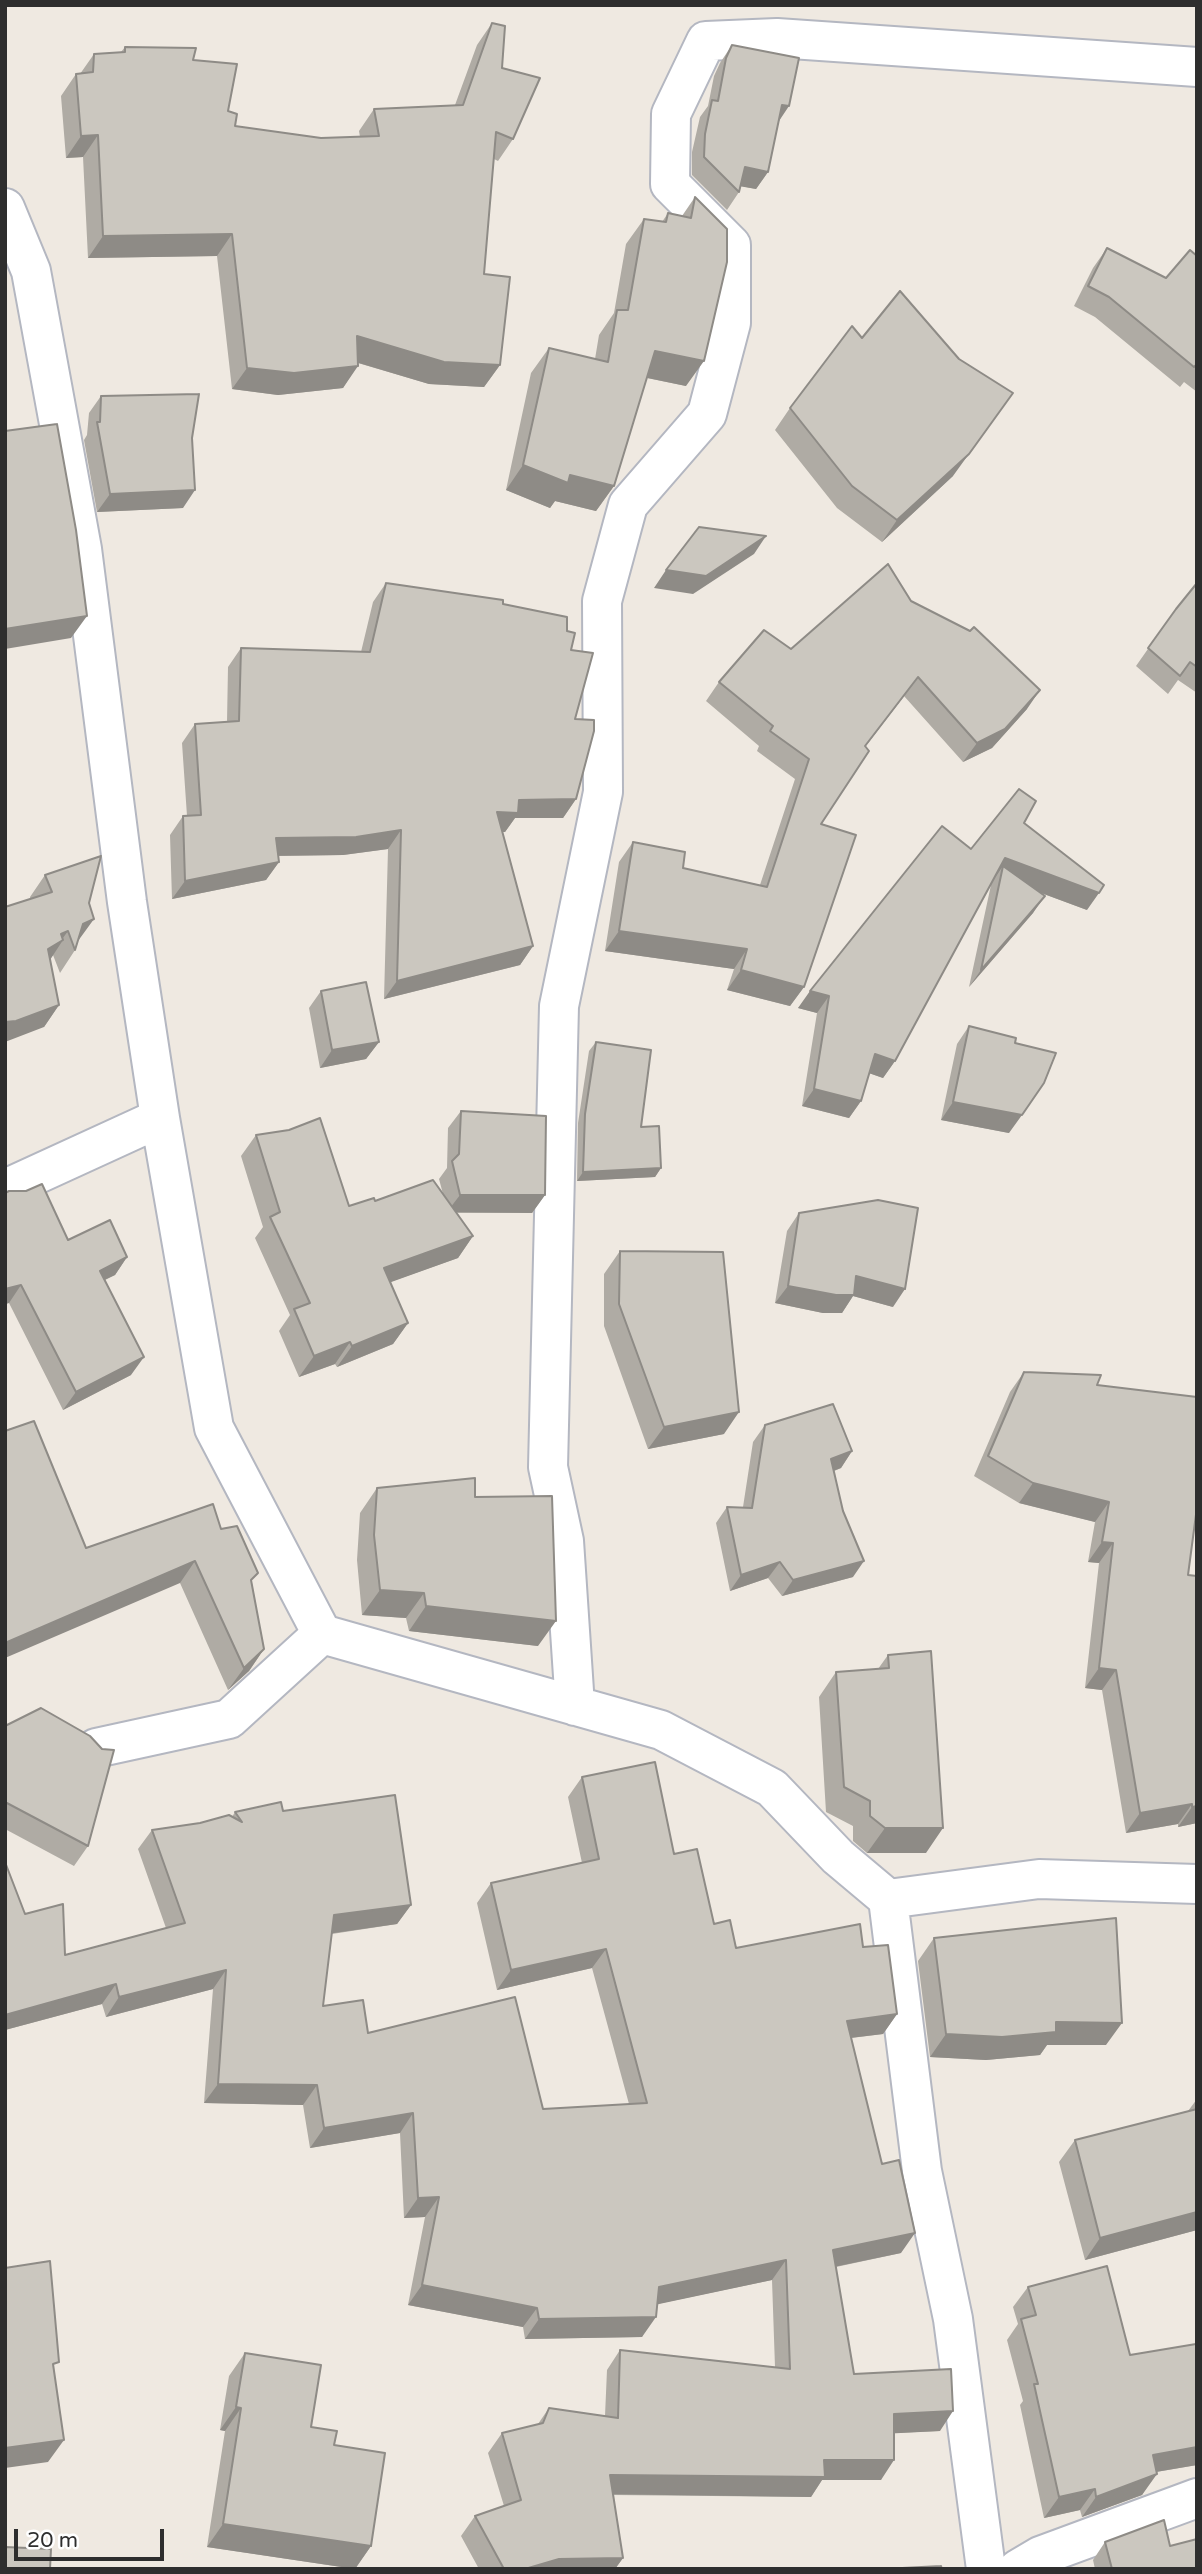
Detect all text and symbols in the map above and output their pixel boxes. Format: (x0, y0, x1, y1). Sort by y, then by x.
scale bar (18, 2514, 168, 2558)
text: 20 m (27, 2528, 78, 2553)

